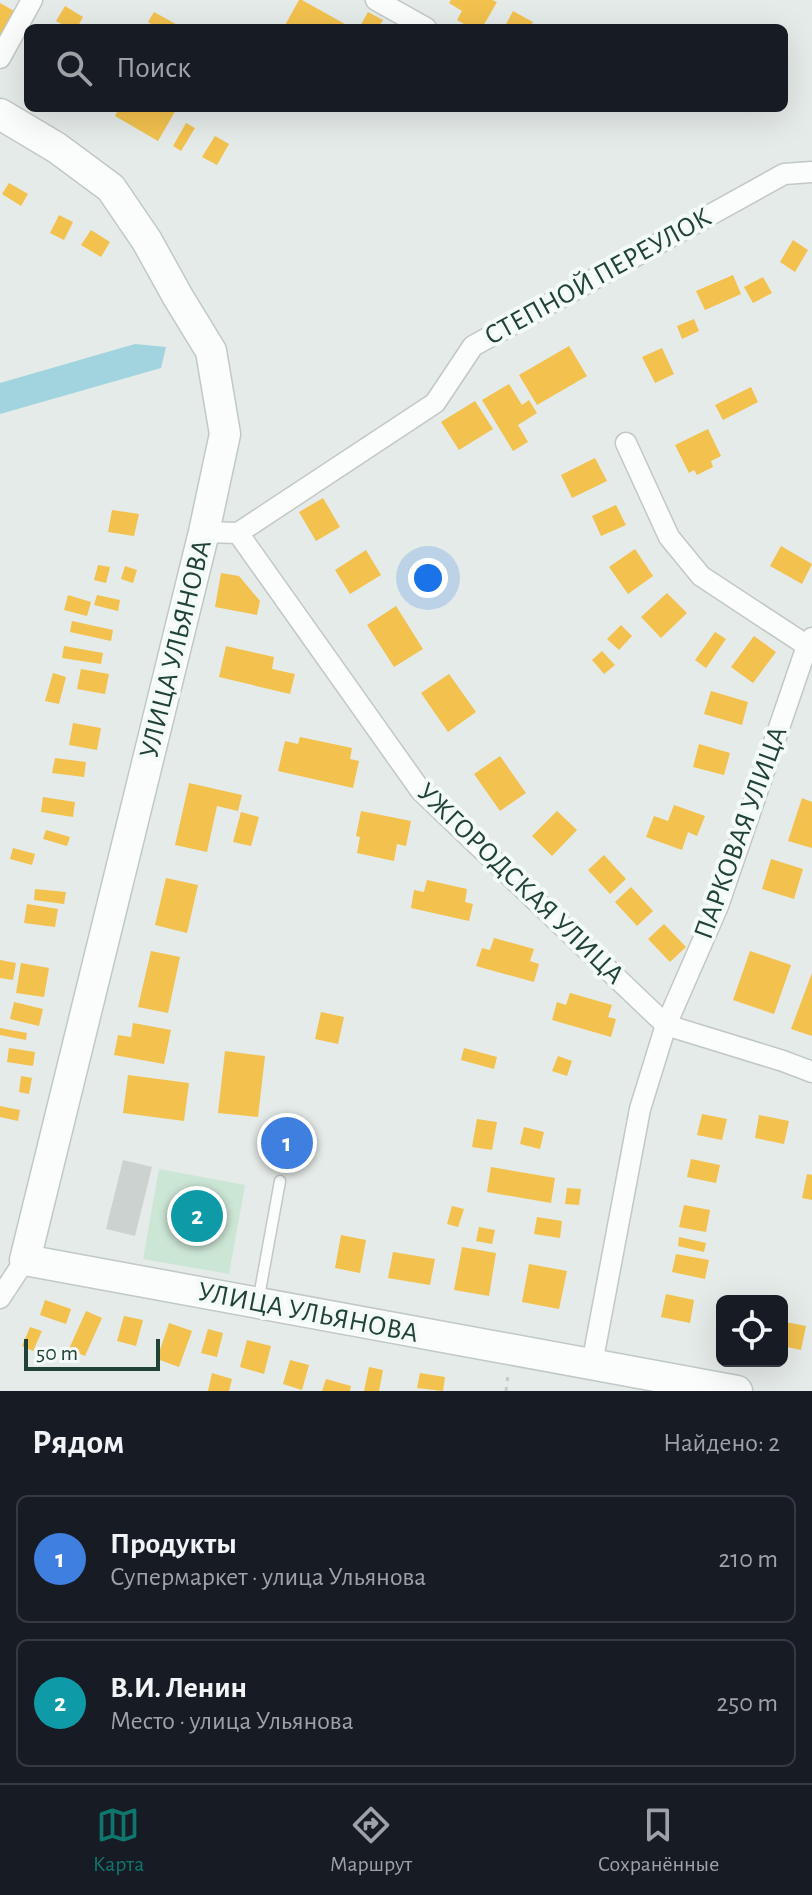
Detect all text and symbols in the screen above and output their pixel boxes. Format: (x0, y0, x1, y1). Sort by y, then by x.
search box (24, 24, 788, 112)
icon: search (52, 46, 96, 90)
text: Поиск (116, 53, 191, 83)
street label: СТЕПНОЙ ПЕРЕУЛОК (480, 202, 716, 351)
street label: УЛИЦА УЛЬЯНОВА (135, 537, 217, 761)
your location (408, 558, 448, 598)
street label: ПАРКОВАЯ УЛИЦА (689, 723, 793, 943)
street label: УЖГОРОДСКАЯ УЛИЦА (411, 778, 629, 990)
pin: 1 (261, 1113, 313, 1173)
pin: 2 (171, 1186, 223, 1246)
street label: УЛИЦА УЛЬЯНОВА (195, 1278, 421, 1348)
map controls (716, 1295, 788, 1367)
button: locate (716, 1295, 788, 1367)
scale bar (24, 1335, 160, 1371)
text: 50 m (36, 1342, 78, 1364)
text: Рядом (32, 1426, 124, 1460)
text: Найдено: 2 (663, 1430, 780, 1456)
text: Продукты (110, 1529, 237, 1559)
text: 1 (55, 1546, 65, 1572)
text: 210 m (718, 1546, 778, 1572)
text: Супермаркет · улица Ульянова (110, 1564, 426, 1590)
text: В.И. Ленин (110, 1673, 247, 1703)
text: 2 (54, 1690, 66, 1716)
text: 250 m (716, 1690, 778, 1716)
text: Место · улица Ульянова (110, 1708, 354, 1734)
tab: Карта (93, 1803, 144, 1877)
tab: Маршрут (330, 1803, 412, 1877)
tab: Сохранённые (598, 1803, 719, 1877)

